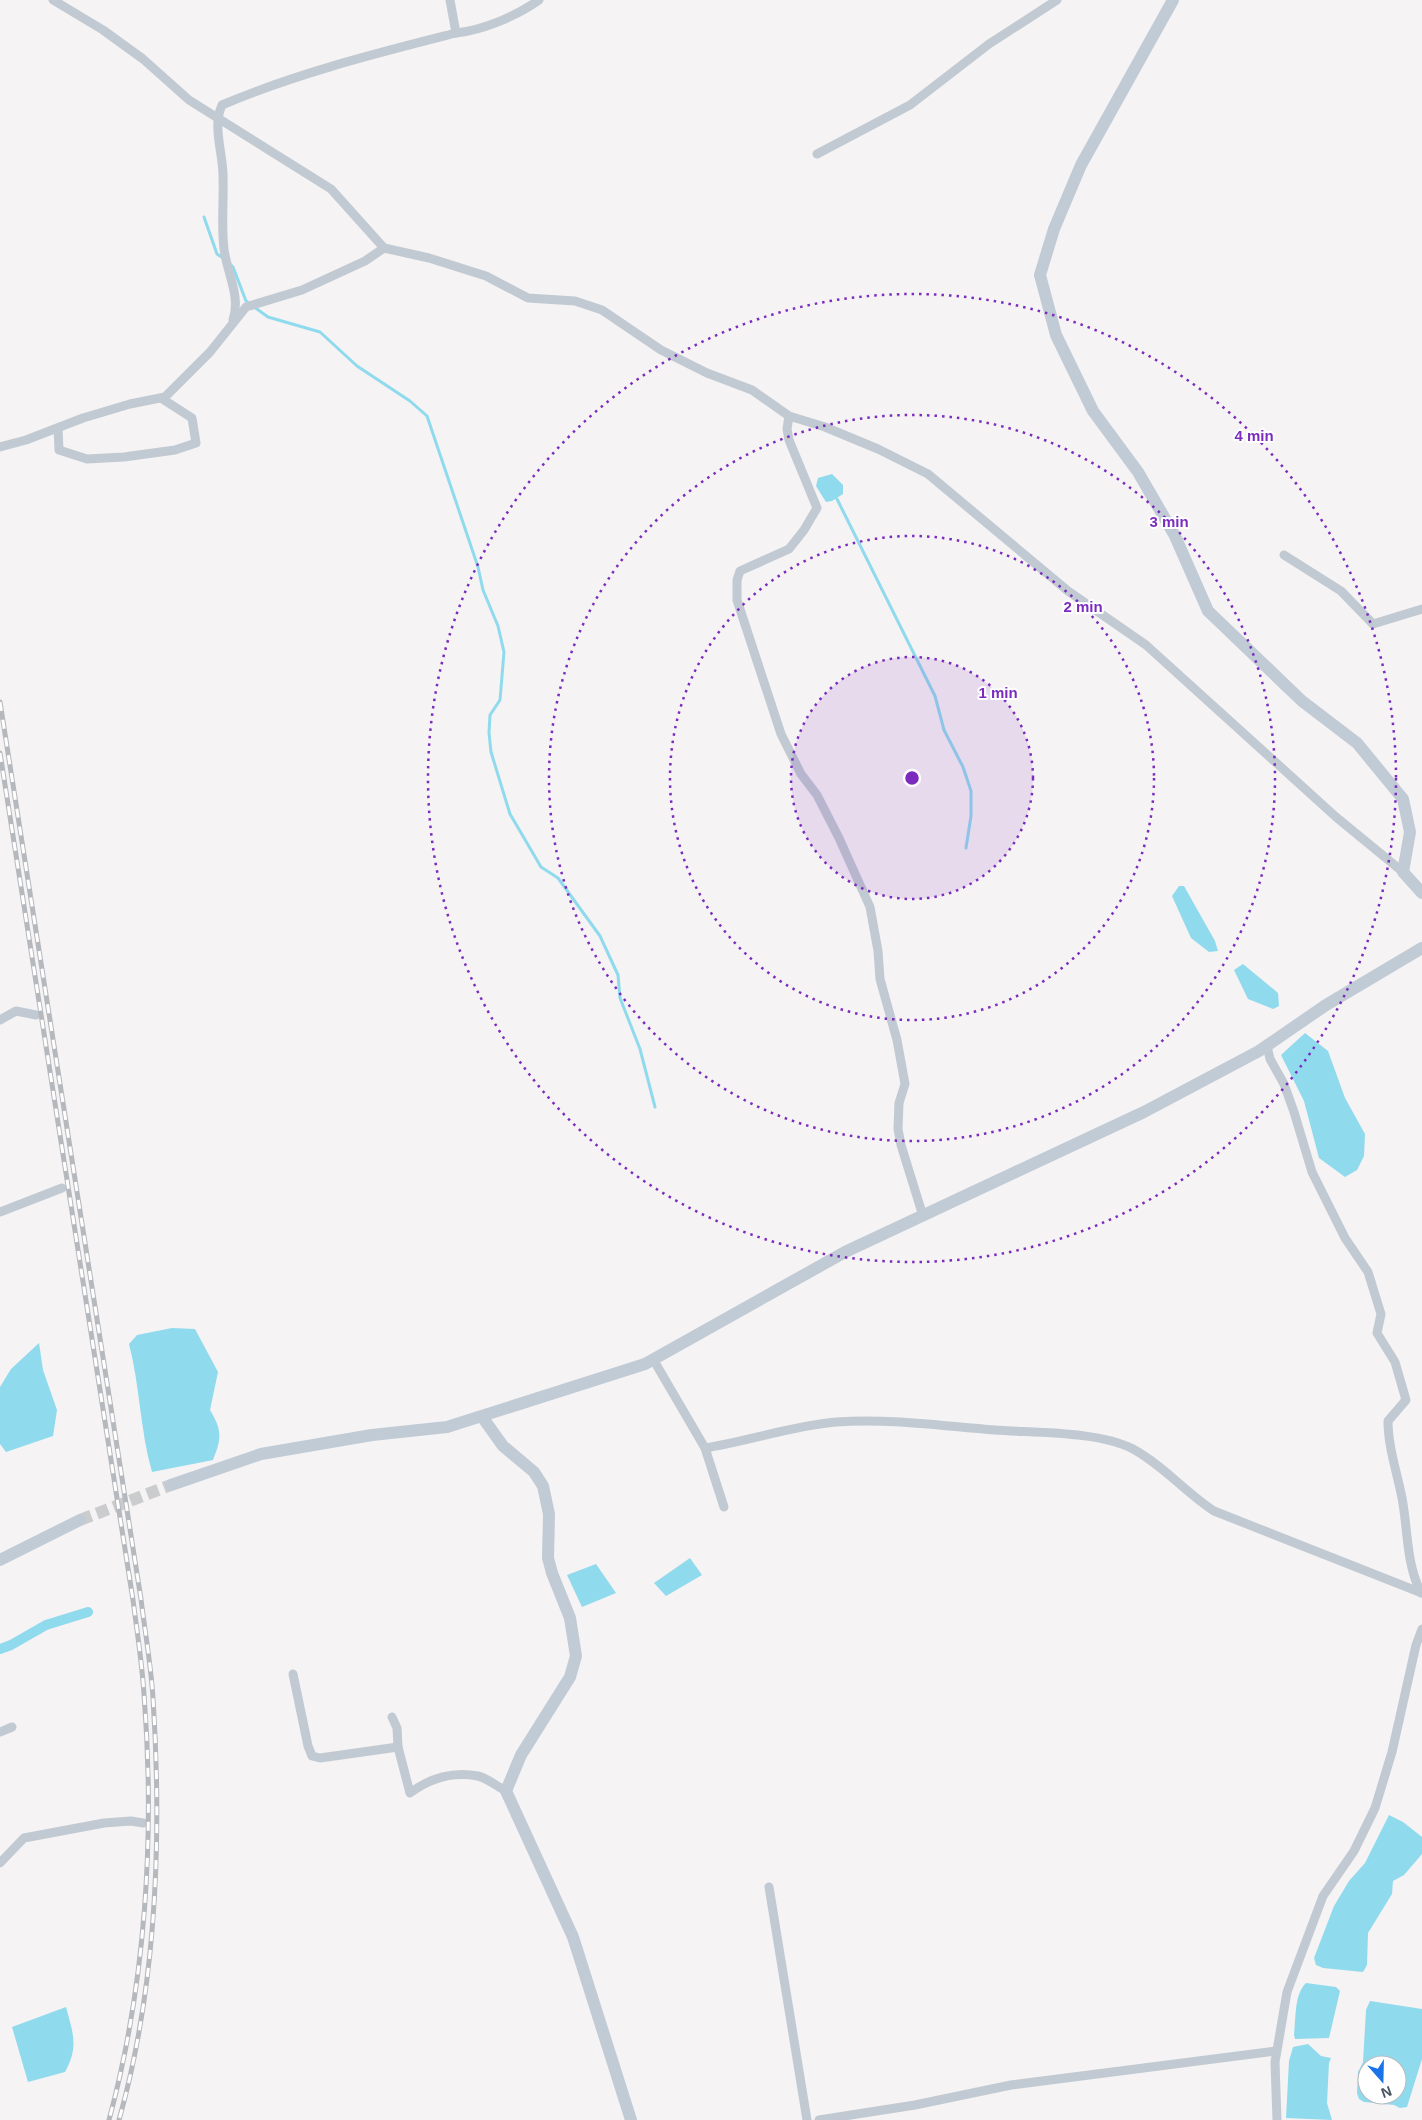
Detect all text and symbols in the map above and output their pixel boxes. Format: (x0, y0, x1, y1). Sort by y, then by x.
text: 4 min (1234, 427, 1274, 444)
text: 3 min (1149, 513, 1189, 530)
text: 2 min (1063, 598, 1103, 615)
text: 1 min (978, 684, 1018, 701)
centre of rings (903, 769, 921, 787)
north arrow (1357, 2055, 1407, 2105)
text: N (1379, 2083, 1394, 2101)

